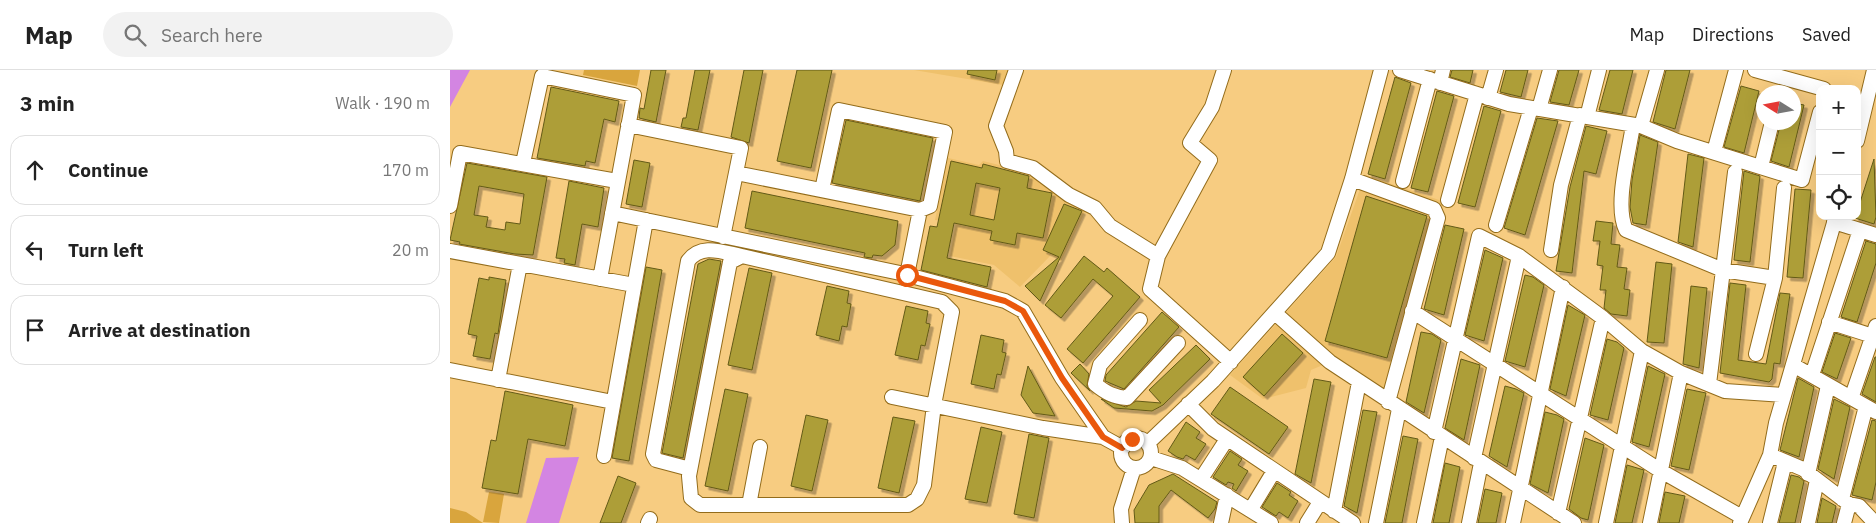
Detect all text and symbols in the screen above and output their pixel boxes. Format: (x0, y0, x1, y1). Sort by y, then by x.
search box (103, 12, 453, 57)
text: Map (25, 19, 73, 51)
icon: search (121, 21, 149, 49)
text: Search here (161, 23, 263, 47)
text: Map (1629, 23, 1664, 46)
text: Directions (1692, 23, 1774, 46)
text: Saved (1802, 23, 1851, 46)
north arrow (1756, 85, 1801, 130)
map controls (1816, 85, 1861, 220)
button: + (1816, 85, 1861, 130)
text: 3 min (20, 89, 75, 117)
text: Walk · 190 m (335, 93, 430, 113)
button: − (1816, 130, 1861, 175)
icon: ahead (21, 156, 49, 184)
text: Continue (68, 158, 148, 182)
text: 170 m (382, 160, 429, 180)
button: locate (1816, 175, 1861, 220)
icon: left (21, 236, 49, 264)
text: Turn left (68, 238, 144, 262)
text: 20 m (392, 240, 429, 260)
route start (896, 264, 919, 287)
icon: arrive (21, 316, 49, 344)
text: Arrive at destination (68, 318, 251, 342)
route end (1121, 428, 1144, 451)

